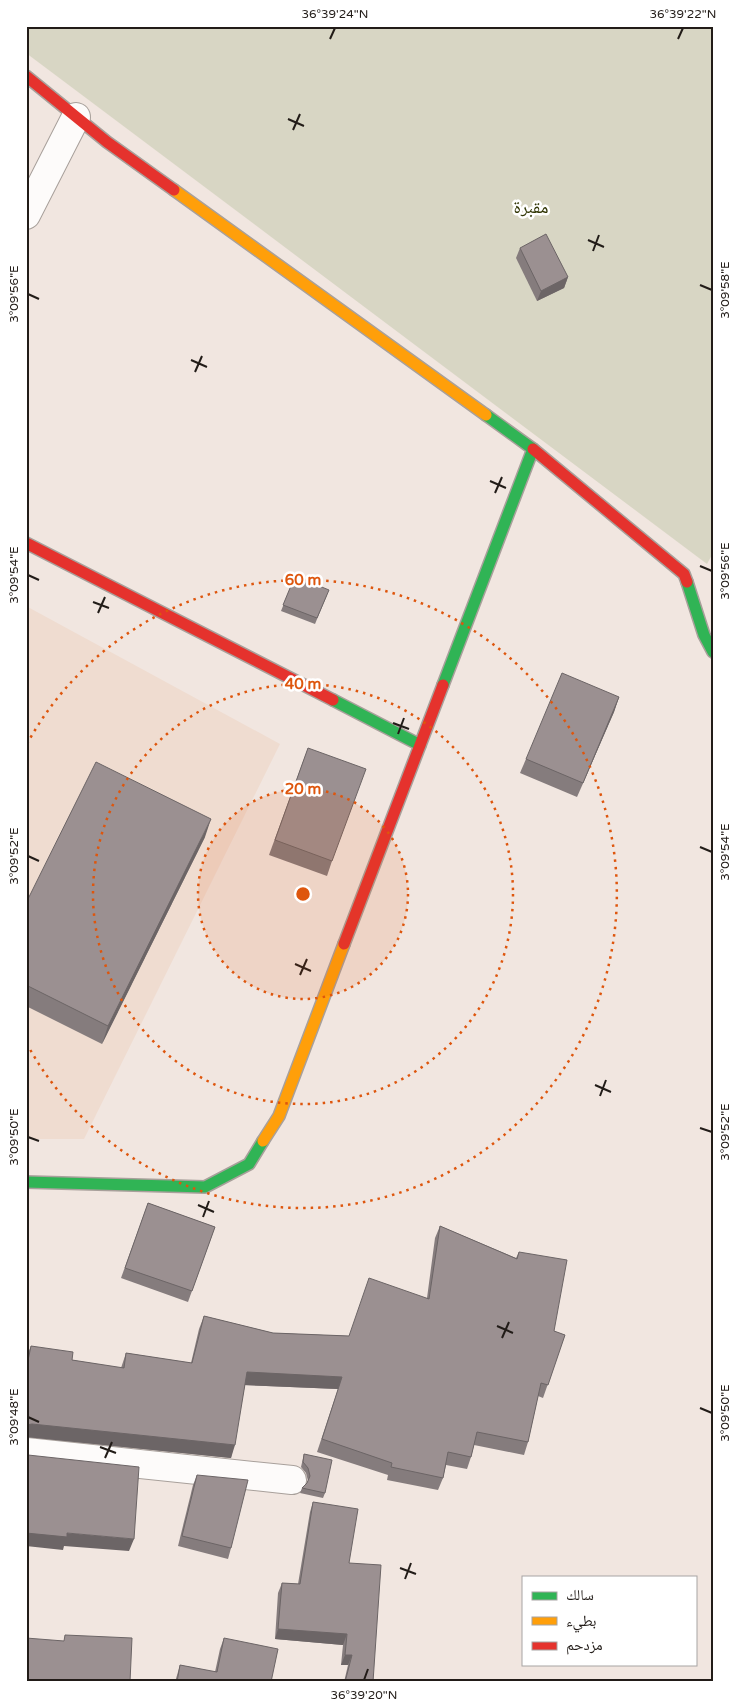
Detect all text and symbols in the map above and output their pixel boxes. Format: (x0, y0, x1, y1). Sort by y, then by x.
text: 36°39'24"N (302, 7, 368, 21)
text: 36°39'22"N (650, 7, 716, 21)
park label: مقبرة (513, 196, 549, 218)
text: 3°09'58"E (718, 261, 732, 319)
text: 3°09'56"E (7, 265, 21, 323)
text: 3°09'56"E (718, 542, 732, 600)
text: 3°09'54"E (7, 546, 21, 604)
text: 60 m (285, 571, 321, 589)
text: 40 m (285, 675, 321, 693)
text: 20 m (285, 780, 321, 798)
text: 3°09'54"E (718, 823, 732, 881)
text: 3°09'52"E (7, 827, 21, 885)
centre of rings (294, 885, 312, 903)
text: 3°09'52"E (718, 1103, 732, 1161)
text: 3°09'50"E (7, 1108, 21, 1166)
text: 3°09'50"E (718, 1384, 732, 1442)
text: 3°09'48"E (7, 1388, 21, 1446)
legend (522, 1576, 696, 1666)
text: سالك (566, 1586, 594, 1604)
text: بطيء (566, 1612, 596, 1633)
text: مزدحم (566, 1636, 603, 1655)
text: 36°39'20"N (331, 1688, 397, 1702)

